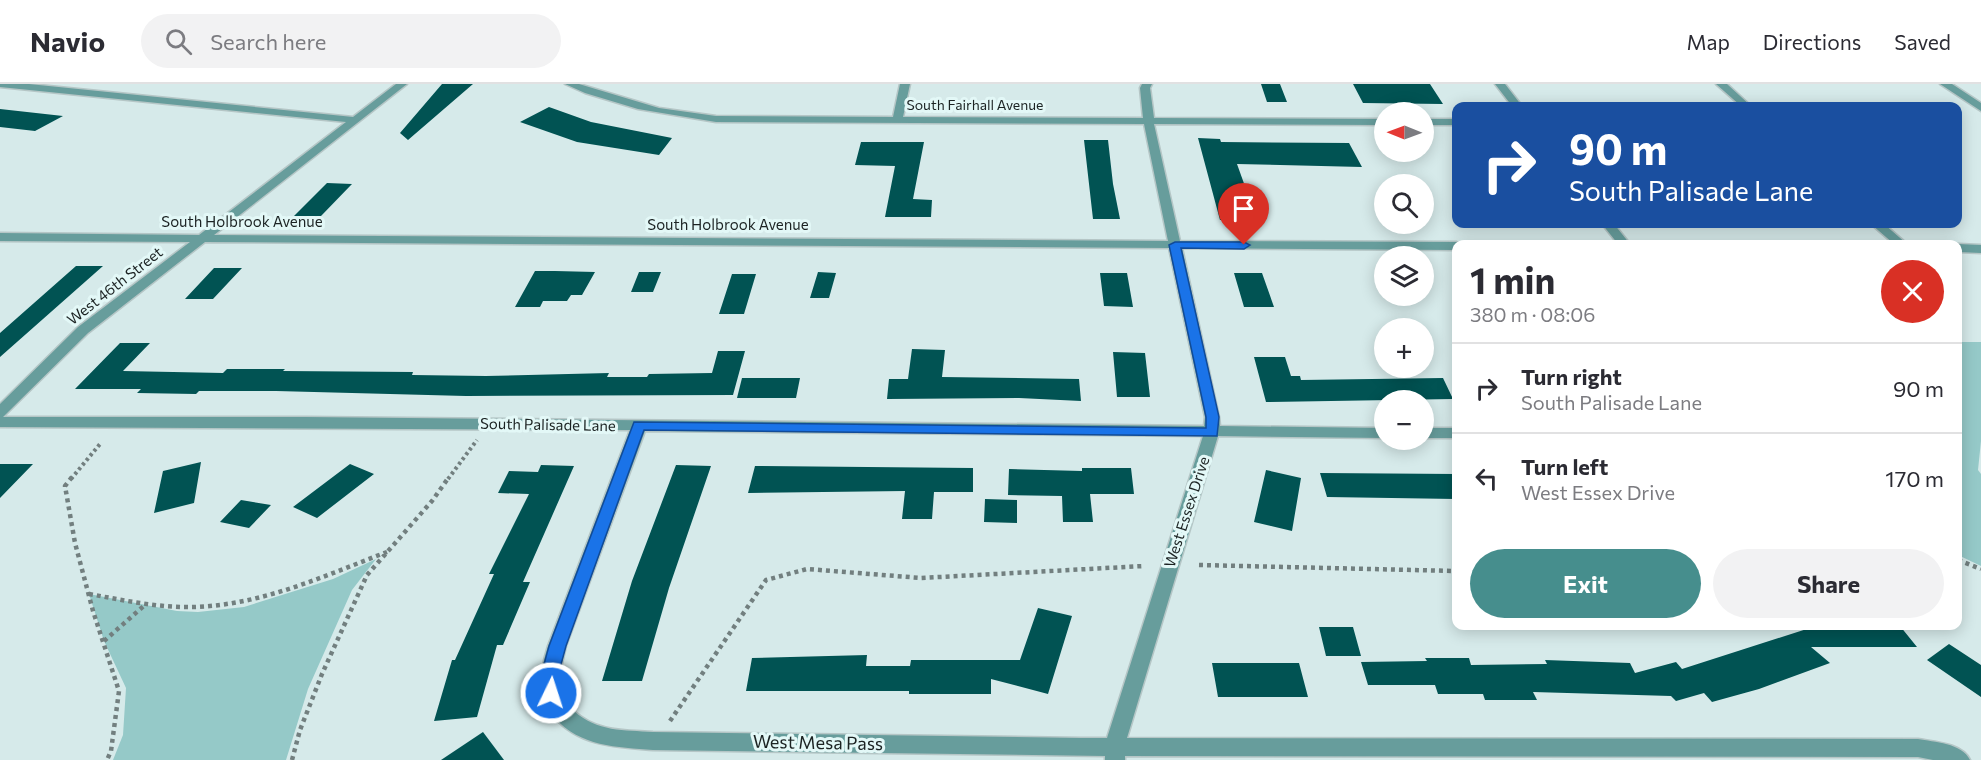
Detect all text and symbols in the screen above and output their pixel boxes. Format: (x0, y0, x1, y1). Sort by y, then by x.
search box (141, 14, 561, 68)
text: Navio (30, 24, 105, 58)
icon: search (162, 25, 195, 58)
text: Search here (210, 28, 326, 55)
text: Map (1687, 29, 1730, 54)
text: Directions (1763, 29, 1861, 54)
text: Saved (1894, 29, 1951, 54)
street label: South Fairhall Avenue (907, 96, 1043, 113)
north arrow (1374, 102, 1434, 162)
map controls (1374, 102, 1434, 450)
text: 90 m (1569, 122, 1668, 174)
icon: right (1470, 126, 1548, 204)
button: search (1374, 174, 1434, 234)
text: South Palisade Lane (1569, 174, 1813, 207)
pin (1218, 183, 1269, 245)
icon: arrive (1227, 192, 1260, 225)
street label: South Holbrook Avenue (161, 212, 323, 230)
street label: South Holbrook Avenue (647, 215, 809, 233)
street label: West 46th Street (63, 242, 166, 328)
button: layers (1374, 246, 1434, 306)
text: 1 min (1470, 257, 1555, 301)
button: close (1881, 260, 1944, 323)
text: 380 m · 08:06 (1470, 302, 1595, 326)
button: + (1374, 318, 1434, 378)
text: Turn right (1521, 363, 1622, 390)
icon: right (1470, 372, 1503, 405)
text: 90 m (1893, 375, 1944, 402)
button: − (1374, 390, 1434, 450)
text: South Palisade Lane (1521, 390, 1702, 414)
street label: South Palisade Lane (480, 414, 616, 434)
text: Turn left (1521, 453, 1608, 480)
street label: West Essex Drive (1160, 454, 1212, 569)
icon: left (1470, 462, 1503, 495)
text: 170 m (1885, 465, 1944, 492)
text: West Essex Drive (1521, 480, 1675, 504)
button: Exit (1470, 549, 1701, 618)
button: Share (1713, 549, 1944, 618)
position arrow (519, 661, 583, 725)
street label: West Mesa Pass (753, 730, 883, 754)

